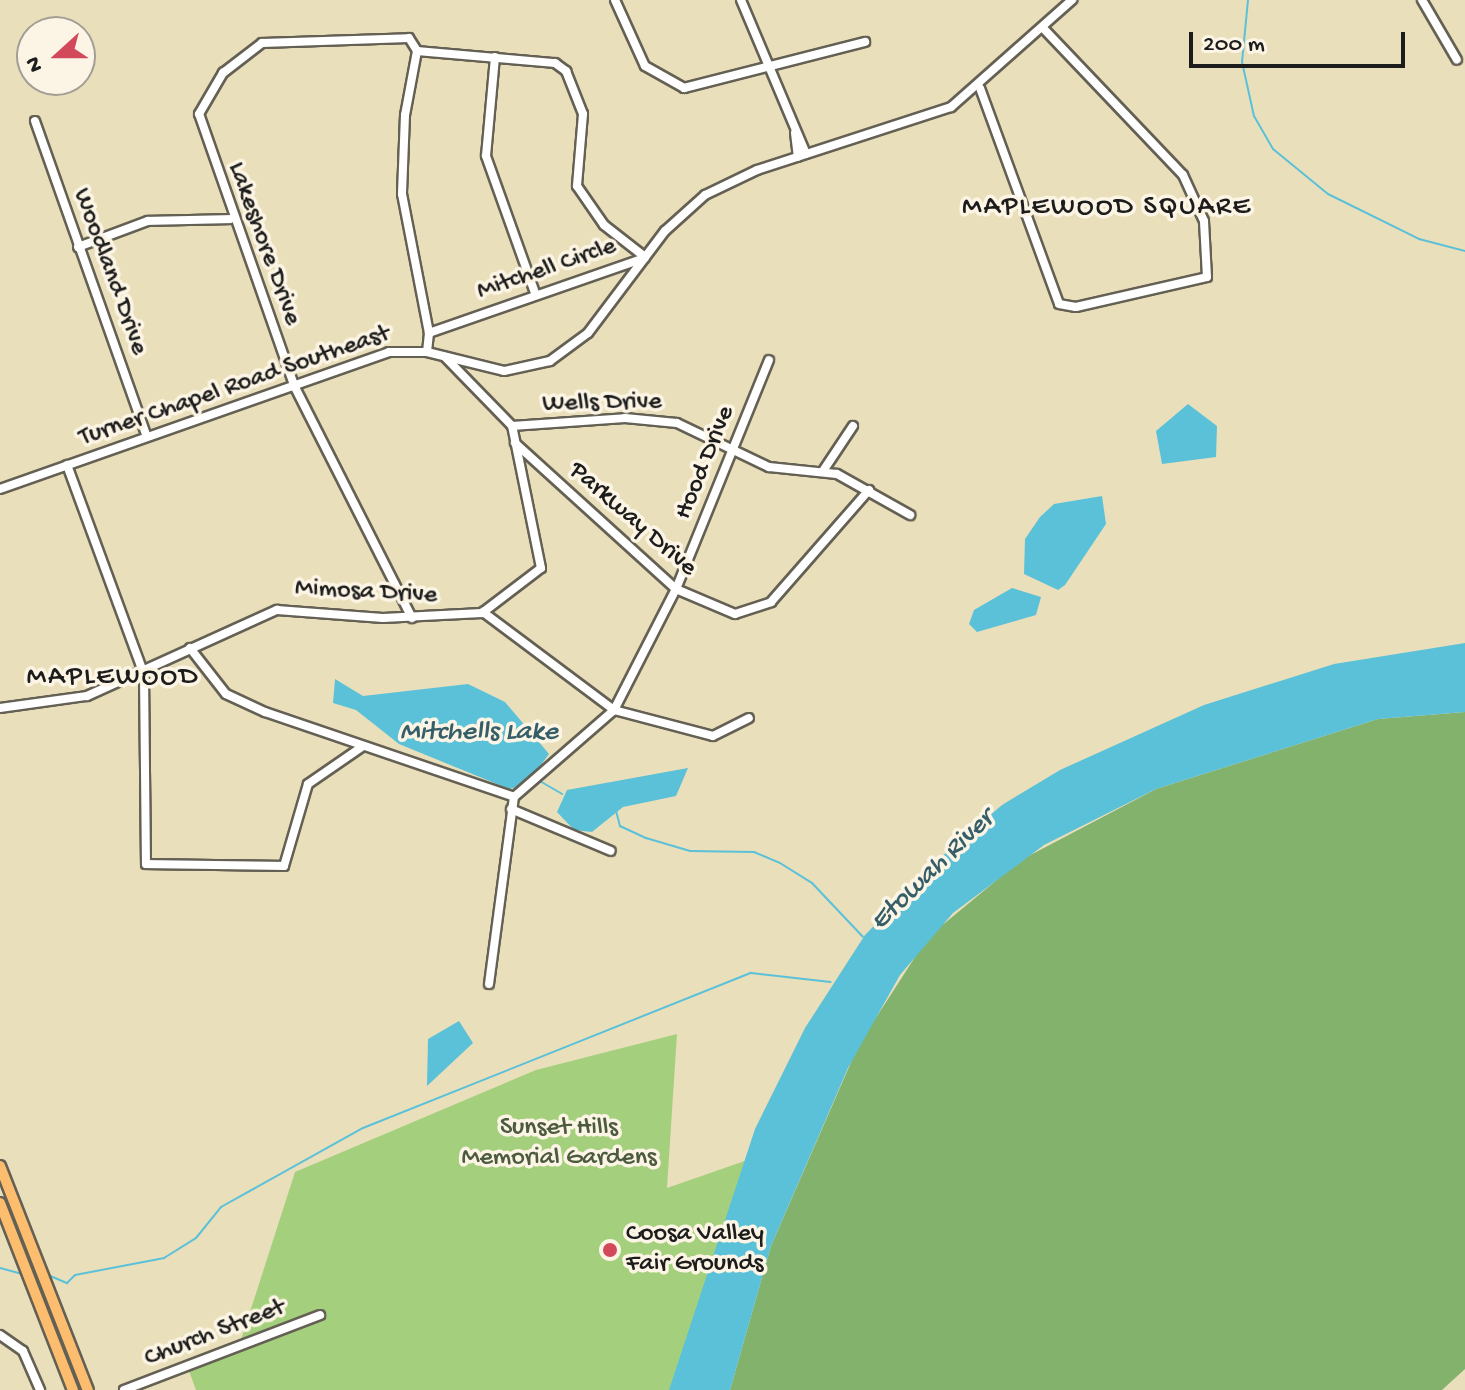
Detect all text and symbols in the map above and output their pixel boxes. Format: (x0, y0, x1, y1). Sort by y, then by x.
north arrow (16, 16, 96, 96)
scale bar (1193, 16, 1409, 66)
text: 200 m (1203, 31, 1265, 60)
text: N (21, 53, 50, 75)
street label: Lakeshore Drive (219, 158, 307, 330)
street label: Woodland Drive (64, 184, 154, 360)
district label: MAPLEWOOD SQUARE (962, 191, 1252, 225)
street label: Mitchell Circle (473, 232, 621, 308)
street label: Turner Chapel Road Southeast (76, 319, 394, 455)
street label: Wells Drive (542, 387, 662, 421)
street label: Hood Drive (669, 402, 743, 524)
street label: Parkway Drive (561, 456, 703, 584)
street label: Mimosa Drive (294, 574, 438, 612)
district label: MAPLEWOOD (27, 661, 199, 695)
water label: Mitchells Lake (400, 716, 558, 750)
water label: Etowah River (864, 803, 1002, 939)
park label: Sunset Hills Memorial Gardens (461, 1113, 657, 1174)
place label: Coosa Valley Fair Grounds (626, 1219, 764, 1280)
marker: Coosa Valley Fair Grounds (601, 1241, 619, 1259)
street label: Church Street (140, 1293, 290, 1375)

